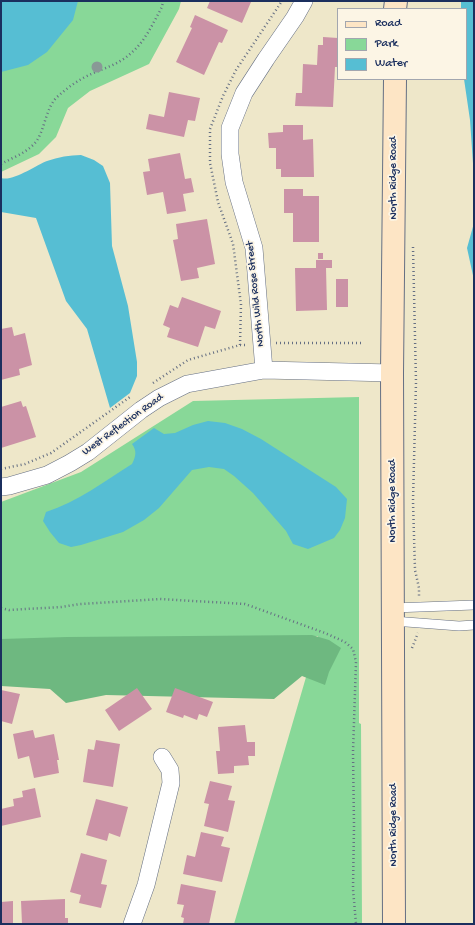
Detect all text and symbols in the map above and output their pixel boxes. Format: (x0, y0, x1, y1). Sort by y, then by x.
legend (337, 8, 467, 80)
text: Road (375, 17, 401, 31)
text: Park (375, 37, 398, 51)
text: Water (375, 57, 407, 71)
street label: North Ridge Road (387, 137, 401, 219)
street label: North Wild Rose Street (244, 241, 268, 347)
street label: West Reflection Road (80, 391, 166, 459)
street label: North Ridge Road (386, 460, 400, 542)
street label: North Ridge Road (387, 784, 401, 866)

